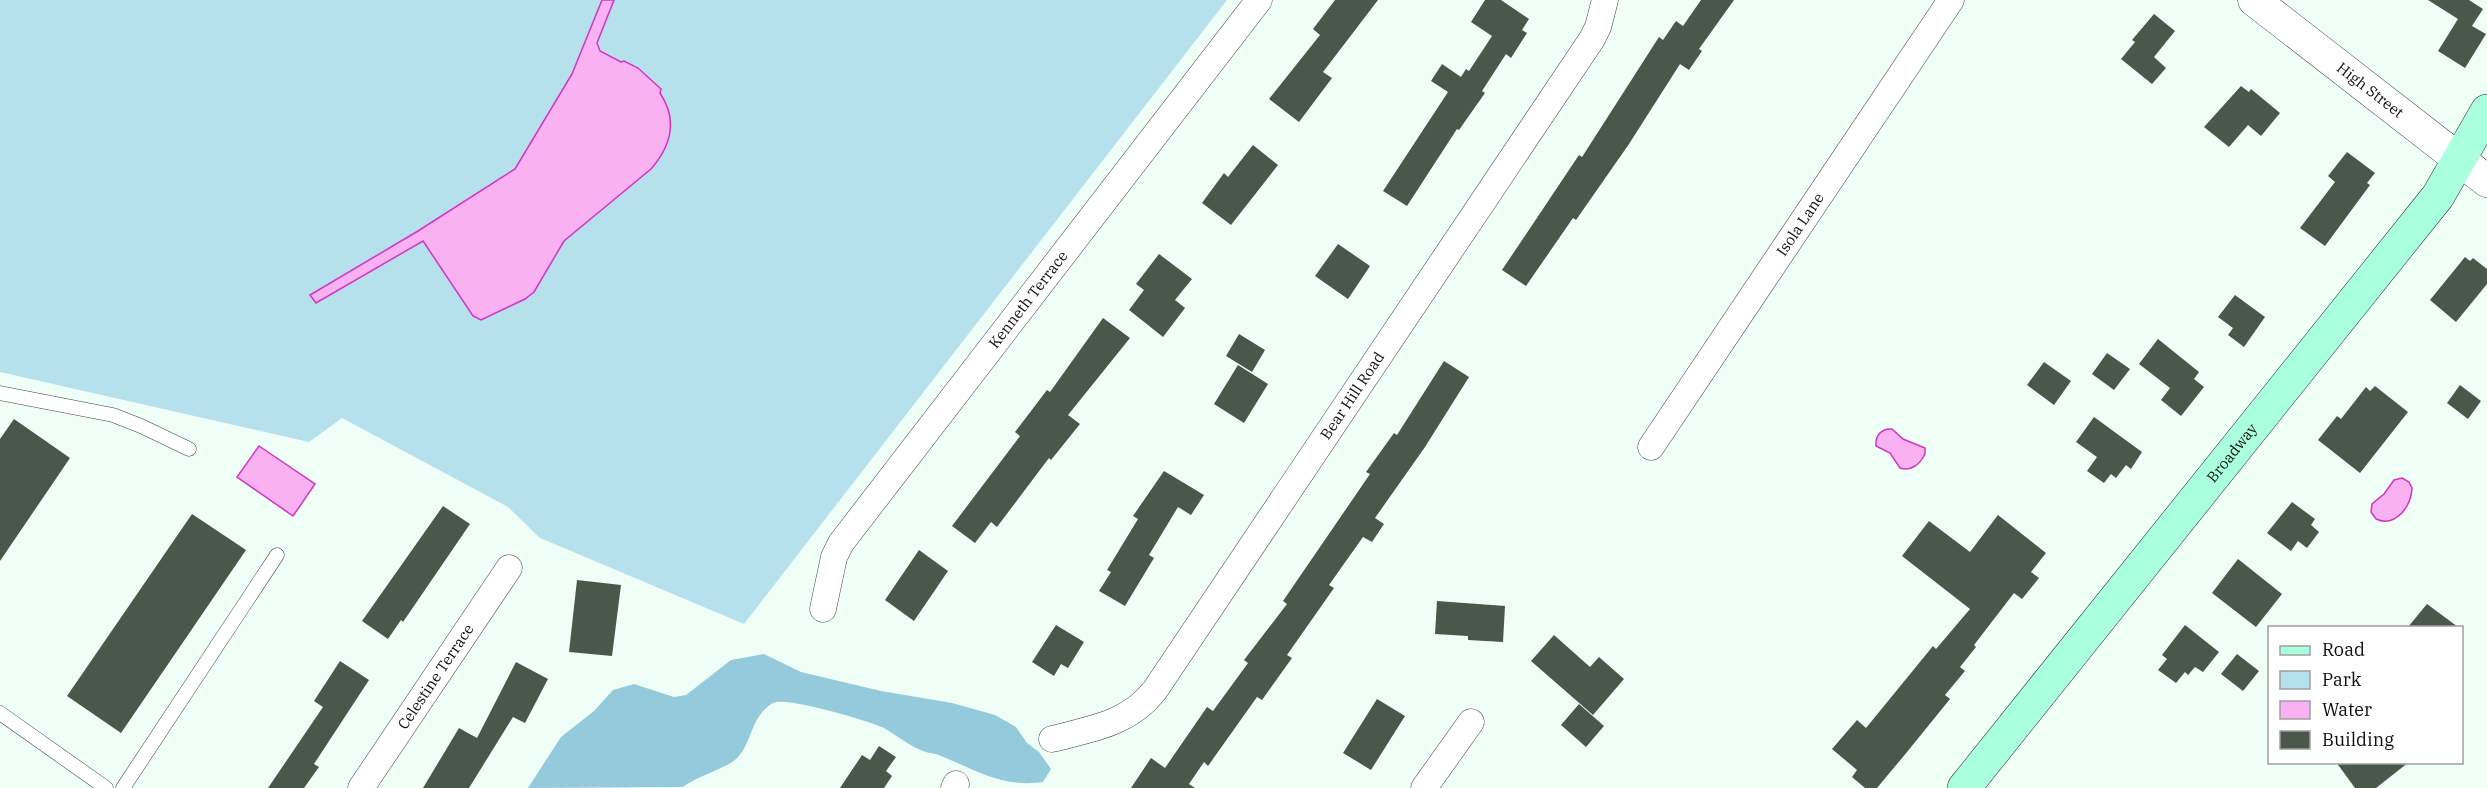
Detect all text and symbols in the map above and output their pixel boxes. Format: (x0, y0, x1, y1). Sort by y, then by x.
street label: High Street (2333, 58, 2408, 122)
street label: Isola Lane (1772, 189, 1828, 259)
street label: Kenneth Terrace (984, 247, 1072, 352)
street label: Bear Hill Road (1316, 348, 1388, 443)
street label: Broadway (2202, 419, 2261, 486)
street label: Celestine Terrace (393, 620, 478, 733)
legend (2268, 626, 2463, 764)
text: Road (2322, 638, 2365, 661)
text: Park (2322, 668, 2362, 691)
text: Water (2322, 698, 2372, 721)
text: Building (2322, 728, 2394, 751)

